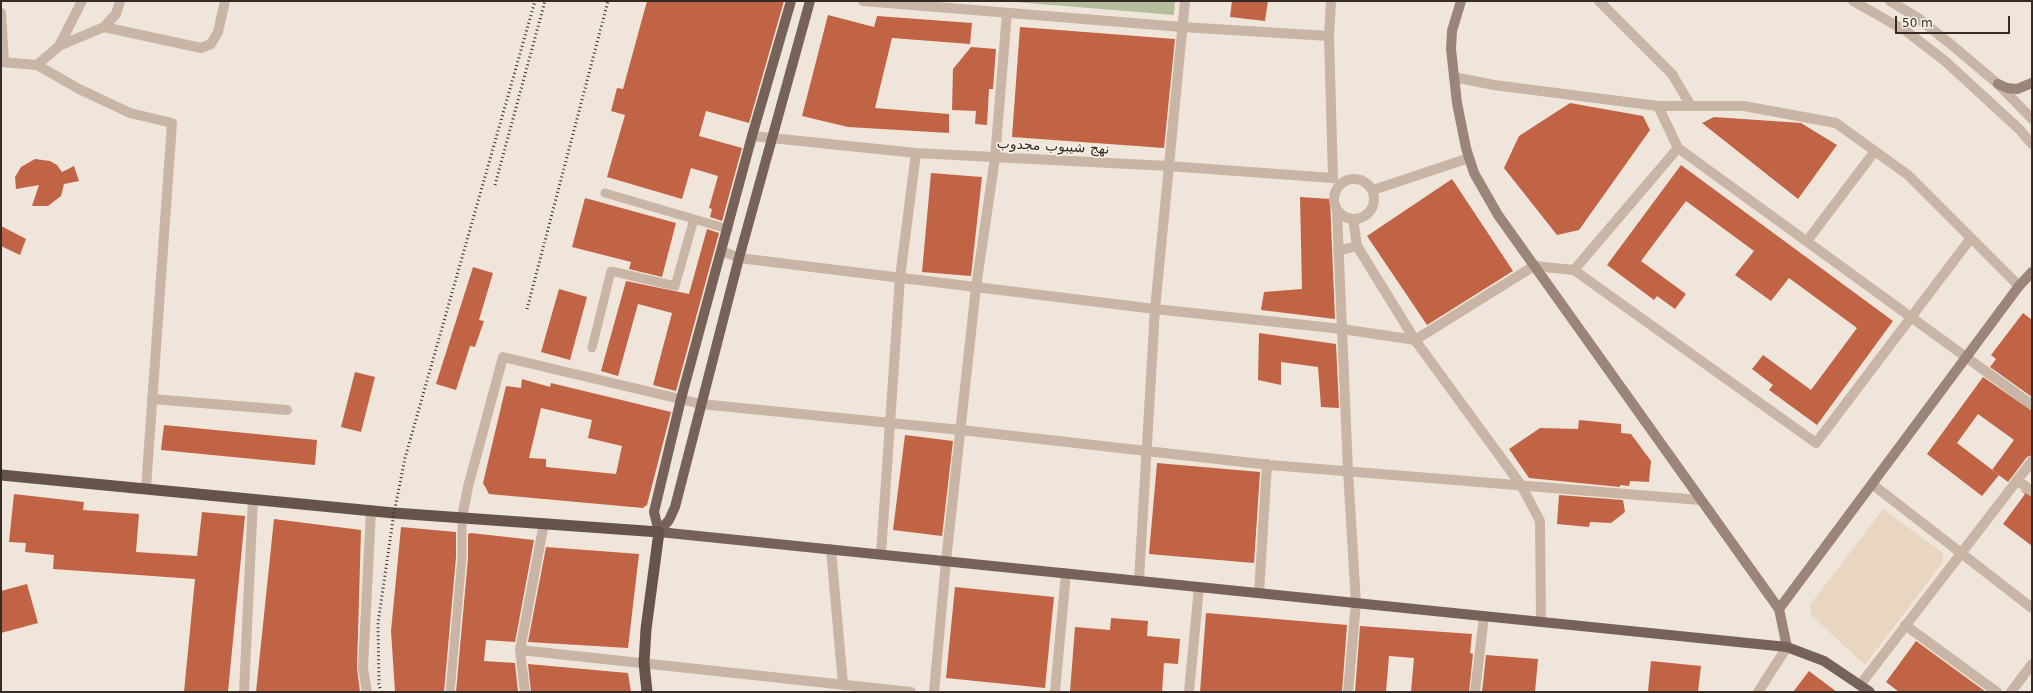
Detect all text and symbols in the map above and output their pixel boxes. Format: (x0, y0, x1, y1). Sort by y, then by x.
scale bar (1897, 8, 2012, 34)
text: 50 m (1902, 16, 1933, 30)
street label: نهج شيبوب مجدوب (996, 136, 1110, 158)

